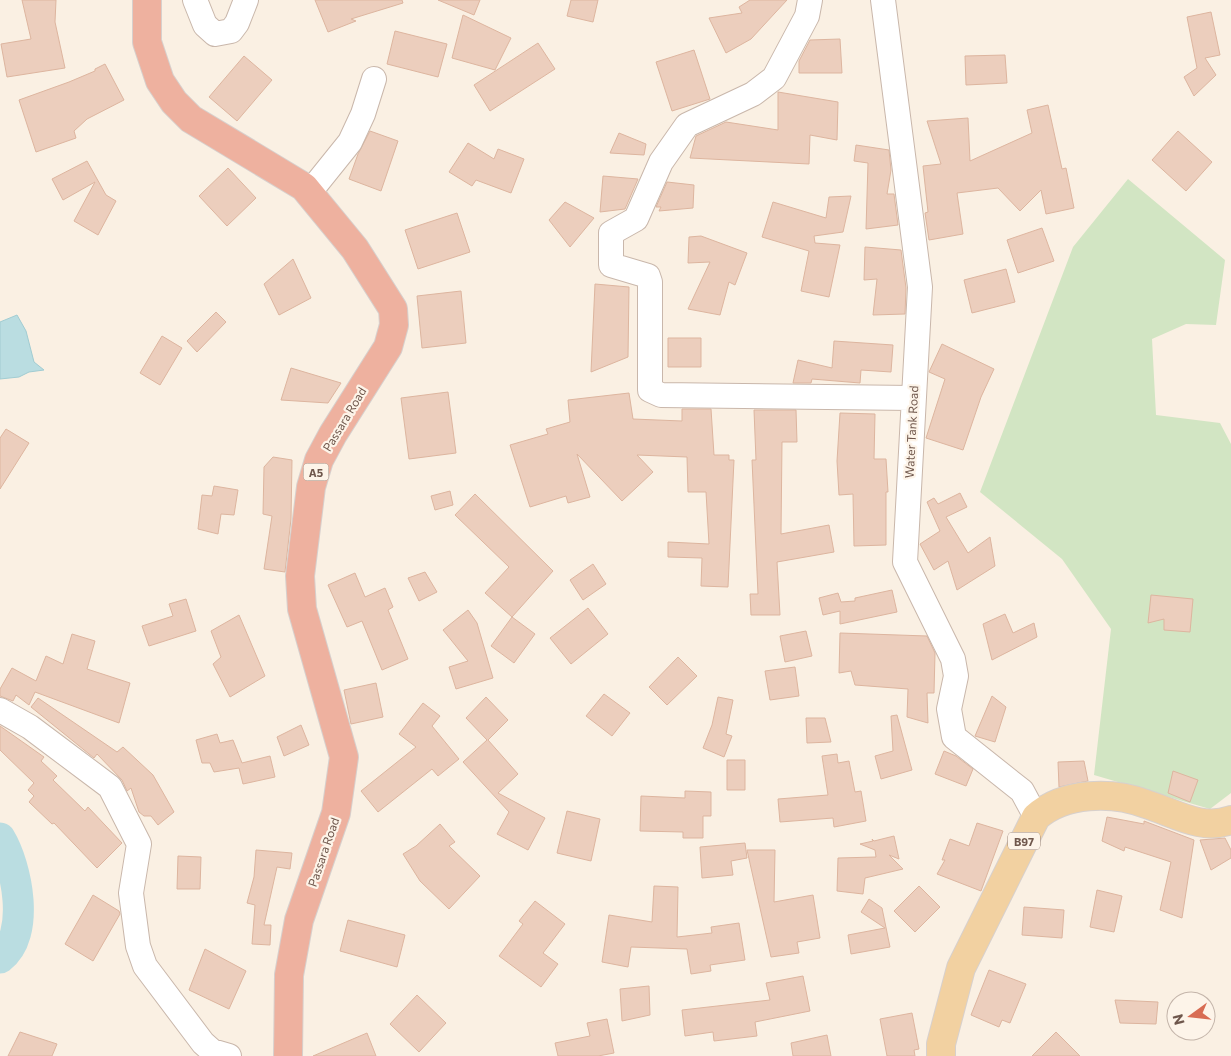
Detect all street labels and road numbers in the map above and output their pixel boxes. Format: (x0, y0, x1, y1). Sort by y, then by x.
street label: Passara Road (319, 384, 369, 454)
street label: Water Tank Road (902, 385, 920, 479)
road number: A5 (304, 464, 328, 481)
street label: Passara Road (305, 815, 341, 888)
road number: B97 (1008, 832, 1040, 849)

